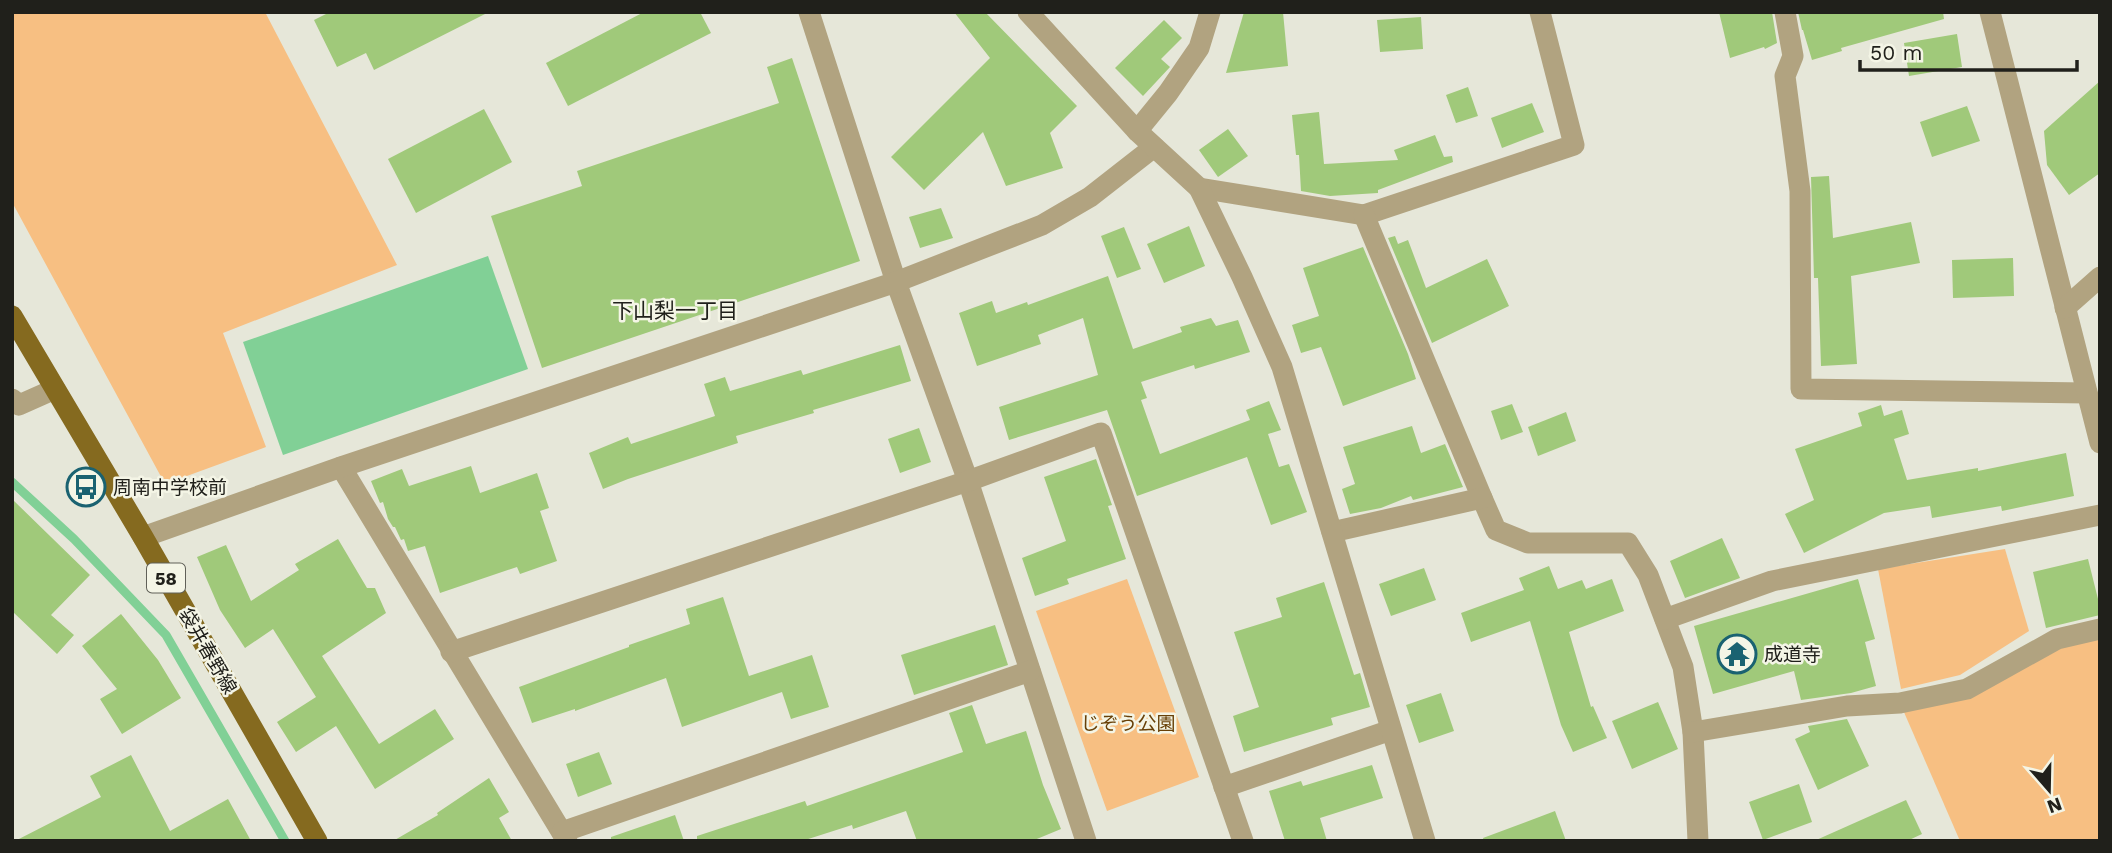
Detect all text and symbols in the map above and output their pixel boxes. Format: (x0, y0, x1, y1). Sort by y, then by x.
scale bar (1860, 28, 2077, 72)
text: 50 m (1870, 40, 1922, 65)
district label: 下山梨一丁目 (612, 298, 738, 323)
bus stop icon: 周南中学校前 (65, 466, 107, 508)
place label: 周南中学校前 (113, 476, 227, 499)
road number: 58 (147, 564, 185, 592)
street label: 袋井春野線 (174, 604, 242, 698)
temple icon: 成道寺 (1716, 633, 1758, 675)
place label: 成道寺 (1764, 643, 1821, 666)
park label: じぞう公園 (1080, 712, 1176, 735)
north arrow (2014, 755, 2084, 825)
text: N (2044, 792, 2065, 819)

